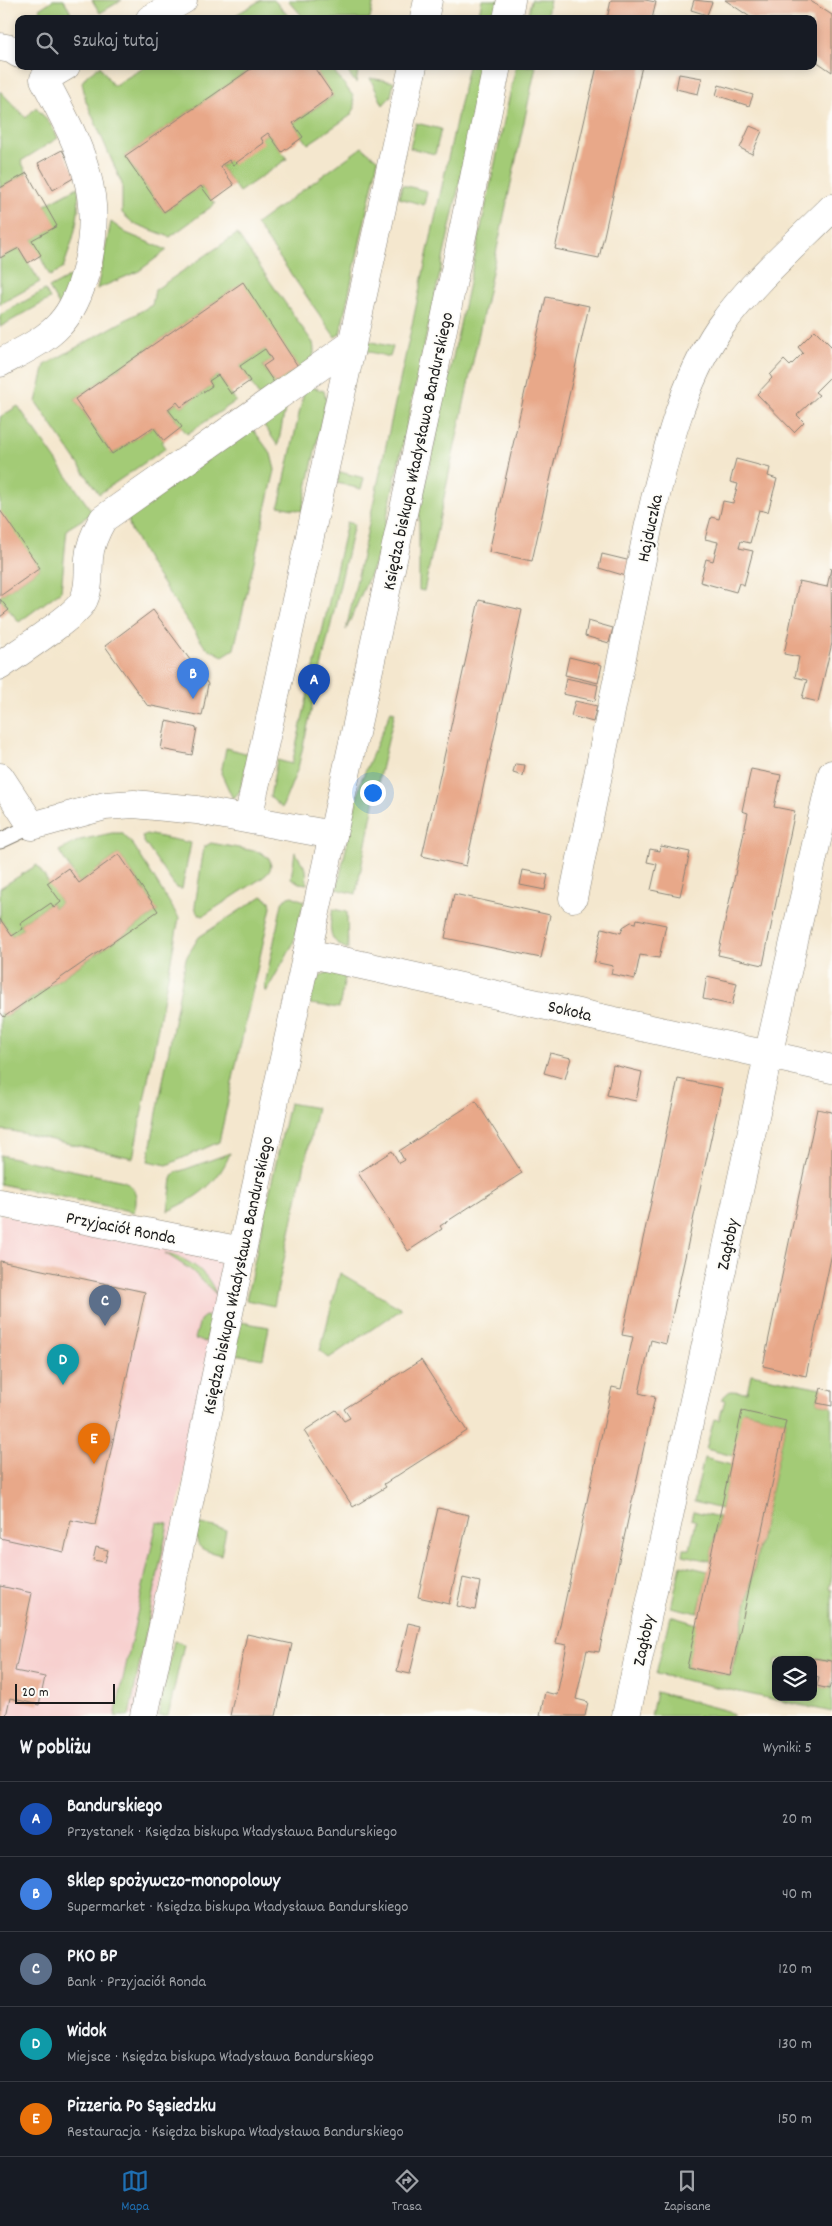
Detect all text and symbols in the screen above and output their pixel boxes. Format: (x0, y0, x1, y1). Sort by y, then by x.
search box (15, 15, 817, 70)
icon: search (33, 29, 61, 57)
text: Szukaj tutaj (73, 29, 159, 56)
street label: Księdza biskupa Władysława Bandurskiego (378, 310, 461, 593)
street label: Hajduczka (632, 492, 671, 565)
pin: B (177, 658, 209, 699)
pin: A (298, 664, 330, 705)
your location (360, 780, 386, 806)
street label: Sokoła (545, 995, 594, 1030)
street label: Księdza biskupa Władysława Bandurskiego (198, 1134, 281, 1417)
street label: Przyjaciół Ronda (63, 1207, 178, 1252)
street label: Zagłoby (712, 1216, 747, 1273)
pin: C (89, 1285, 121, 1326)
pin: D (47, 1344, 79, 1385)
pin: E (78, 1423, 110, 1464)
street label: Zagłoby (628, 1612, 663, 1669)
map controls (772, 1656, 817, 1701)
button: layers (772, 1656, 817, 1701)
scale bar (15, 1681, 115, 1704)
text: 20 m (22, 1683, 49, 1703)
text: W pobliżu (20, 1734, 91, 1764)
text: Wyniki: 5 (763, 1737, 812, 1760)
text: Bandurskiego (67, 1794, 162, 1821)
text: A (32, 1808, 40, 1831)
text: 20 m (782, 1808, 812, 1831)
text: Przystanek · Księdza biskupa Władysława Bandurskiego (67, 1821, 397, 1844)
text: Sklep spożywczo-monopolowy (67, 1869, 280, 1896)
text: B (32, 1883, 40, 1906)
text: 40 m (782, 1883, 812, 1906)
text: Supermarket · Księdza biskupa Władysława Bandurskiego (67, 1896, 408, 1919)
text: PKO BP (67, 1944, 117, 1971)
text: C (32, 1958, 40, 1981)
text: 120 m (778, 1958, 812, 1981)
text: Bank · Przyjaciół Ronda (67, 1971, 206, 1994)
text: Widok (67, 2019, 107, 2046)
text: D (32, 2033, 40, 2056)
text: 130 m (778, 2033, 812, 2056)
text: Miejsce · Księdza biskupa Władysława Bandurskiego (67, 2046, 374, 2069)
text: Pizzeria Po Sąsiedzku (67, 2094, 216, 2121)
text: E (32, 2108, 40, 2131)
text: 150 m (778, 2108, 812, 2131)
text: Restauracja · Księdza biskupa Władysława Bandurskiego (67, 2121, 404, 2144)
tab: Mapa (121, 2167, 149, 2217)
tab: Trasa (392, 2167, 421, 2217)
tab: Zapisane (664, 2167, 711, 2217)

